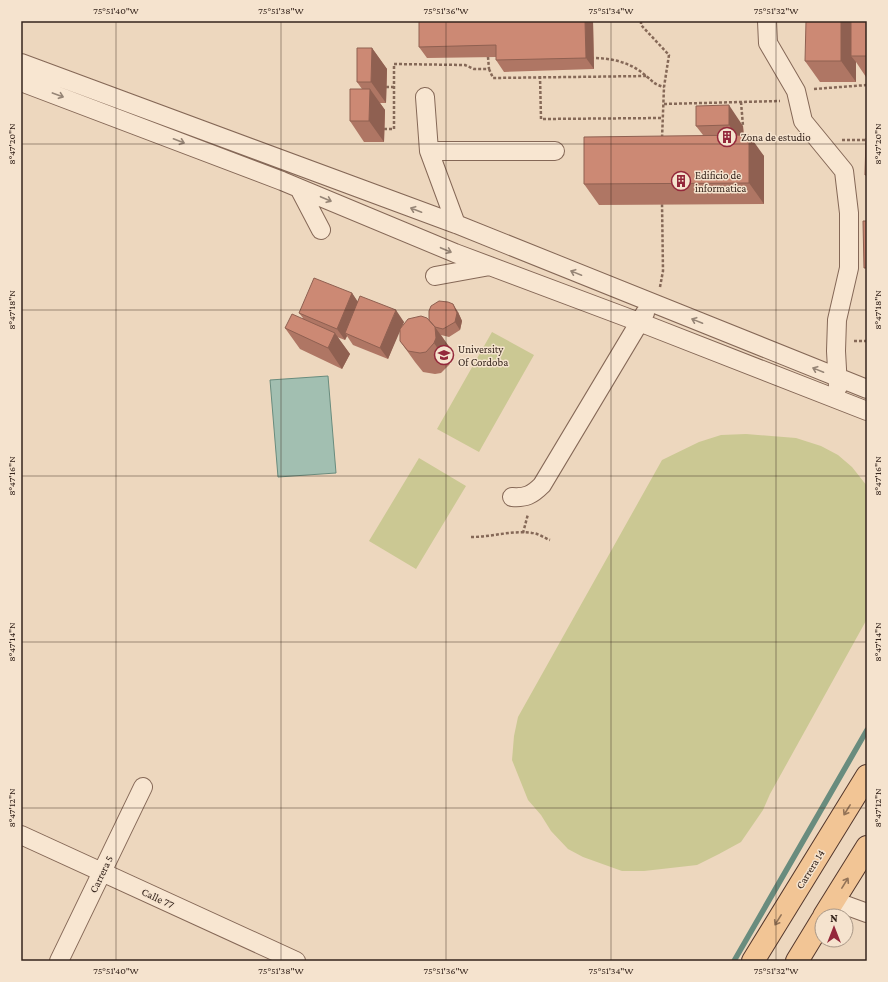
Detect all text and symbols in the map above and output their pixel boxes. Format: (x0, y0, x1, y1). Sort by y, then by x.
text: 75°51'40"W (93, 5, 140, 16)
text: 75°51'38"W (258, 5, 304, 16)
text: 75°51'36"W (423, 5, 469, 16)
text: 75°51'34"W (589, 5, 634, 16)
text: 75°51'32"W (754, 5, 799, 16)
one-way arrow (51, 92, 63, 100)
text: 8°47'20"N (6, 123, 17, 165)
text: 8°47'20"N (872, 123, 883, 165)
building icon: Zona de estudio (716, 126, 738, 148)
place label: Zona de estudio (741, 131, 811, 143)
one-way arrow (173, 138, 185, 146)
place label: Edificio de informatica (695, 169, 746, 194)
building icon: Edificio de informatica (670, 170, 692, 192)
one-way arrow (320, 196, 332, 203)
one-way arrow (411, 205, 423, 213)
one-way arrow (440, 246, 452, 254)
one-way arrow (571, 268, 583, 276)
text: 8°47'18"N (6, 290, 17, 330)
text: 8°47'18"N (872, 290, 883, 330)
one-way arrow (692, 317, 704, 325)
place label: University Of Cordoba (458, 343, 508, 368)
school or university icon: University Of Cordoba (433, 344, 455, 366)
one-way arrow (812, 365, 824, 373)
text: 8°47'16"N (6, 456, 17, 496)
text: 8°47'16"N (872, 456, 883, 496)
text: 8°47'14"N (6, 622, 17, 662)
text: 8°47'14"N (872, 622, 883, 662)
text: 8°47'12"N (6, 788, 17, 828)
text: 8°47'12"N (872, 788, 883, 828)
one-way arrow (842, 804, 850, 816)
street label: Carrera 14 (793, 847, 827, 891)
street label: Carrera 5 (87, 853, 115, 895)
one-way arrow (841, 877, 849, 889)
street label: Calle 77 (140, 885, 176, 911)
north arrow (814, 908, 854, 948)
text: N (830, 912, 838, 924)
one-way arrow (774, 914, 782, 926)
text: 75°51'40"W (93, 965, 140, 976)
text: 75°51'38"W (258, 965, 304, 976)
text: 75°51'36"W (423, 965, 469, 976)
text: 75°51'34"W (589, 965, 634, 976)
text: 75°51'32"W (754, 965, 799, 976)

